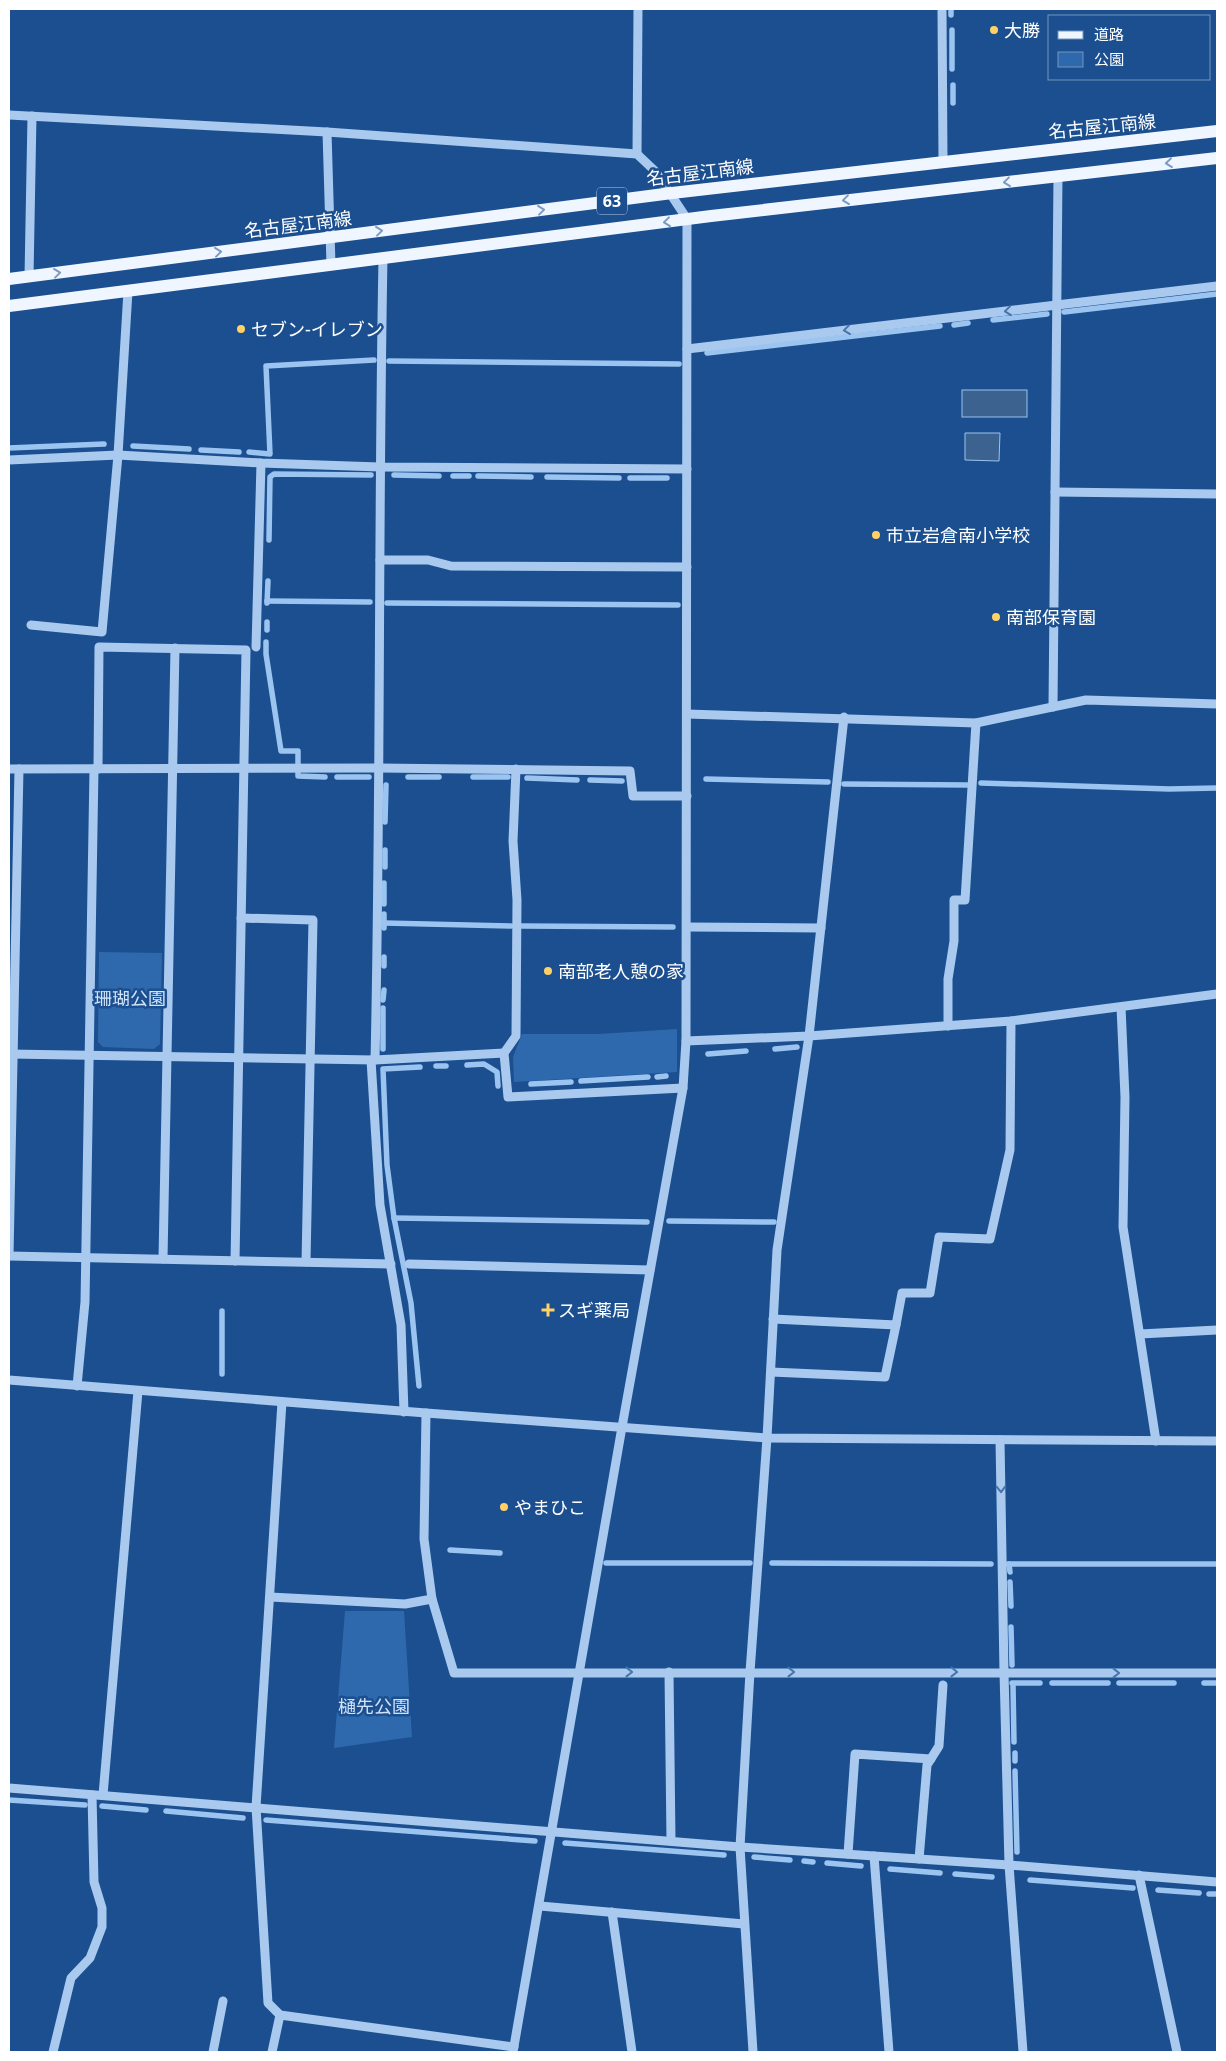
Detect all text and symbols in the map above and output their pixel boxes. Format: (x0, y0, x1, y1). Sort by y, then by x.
legend (1048, 15, 1211, 80)
place label: 大勝 (1004, 18, 1040, 42)
marker: 大勝 (988, 24, 1000, 36)
text: 道路 (1094, 24, 1124, 44)
text: 公園 (1094, 49, 1124, 69)
street label: 名古屋江南線 (1047, 108, 1157, 144)
street label: 名古屋江南線 (645, 154, 755, 190)
one-way arrow (1164, 158, 1172, 169)
one-way arrow (1003, 176, 1011, 187)
road number: 63 (597, 188, 627, 215)
one-way arrow (842, 194, 850, 205)
one-way arrow (537, 205, 545, 216)
street label: 名古屋江南線 (243, 206, 353, 242)
one-way arrow (663, 216, 671, 227)
one-way arrow (376, 226, 384, 237)
one-way arrow (215, 247, 223, 258)
one-way arrow (53, 268, 61, 279)
one-way arrow (1004, 305, 1012, 316)
place label: セブン-イレブン (251, 317, 383, 341)
marker: セブン-イレブン (235, 323, 247, 335)
one-way arrow (842, 324, 850, 335)
place label: 市立岩倉南小学校 (886, 523, 1030, 547)
marker: 市立岩倉南小学校 (870, 529, 882, 541)
place label: 南部保育園 (1006, 605, 1096, 629)
marker: 南部保育園 (990, 611, 1002, 623)
place label: 南部老人憩の家 (558, 959, 684, 983)
marker: 南部老人憩の家 (542, 965, 554, 977)
park label: 珊瑚公園 (94, 986, 166, 1010)
place label: スギ薬局 (558, 1298, 630, 1322)
marker: スギ薬局 (542, 1304, 554, 1316)
one-way arrow (996, 1486, 1006, 1493)
place label: やまひこ (514, 1495, 586, 1519)
marker: やまひこ (498, 1501, 510, 1513)
one-way arrow (626, 1667, 633, 1677)
one-way arrow (788, 1667, 796, 1677)
one-way arrow (950, 1667, 958, 1677)
one-way arrow (1113, 1668, 1121, 1678)
park label: 樋先公園 (338, 1694, 410, 1718)

